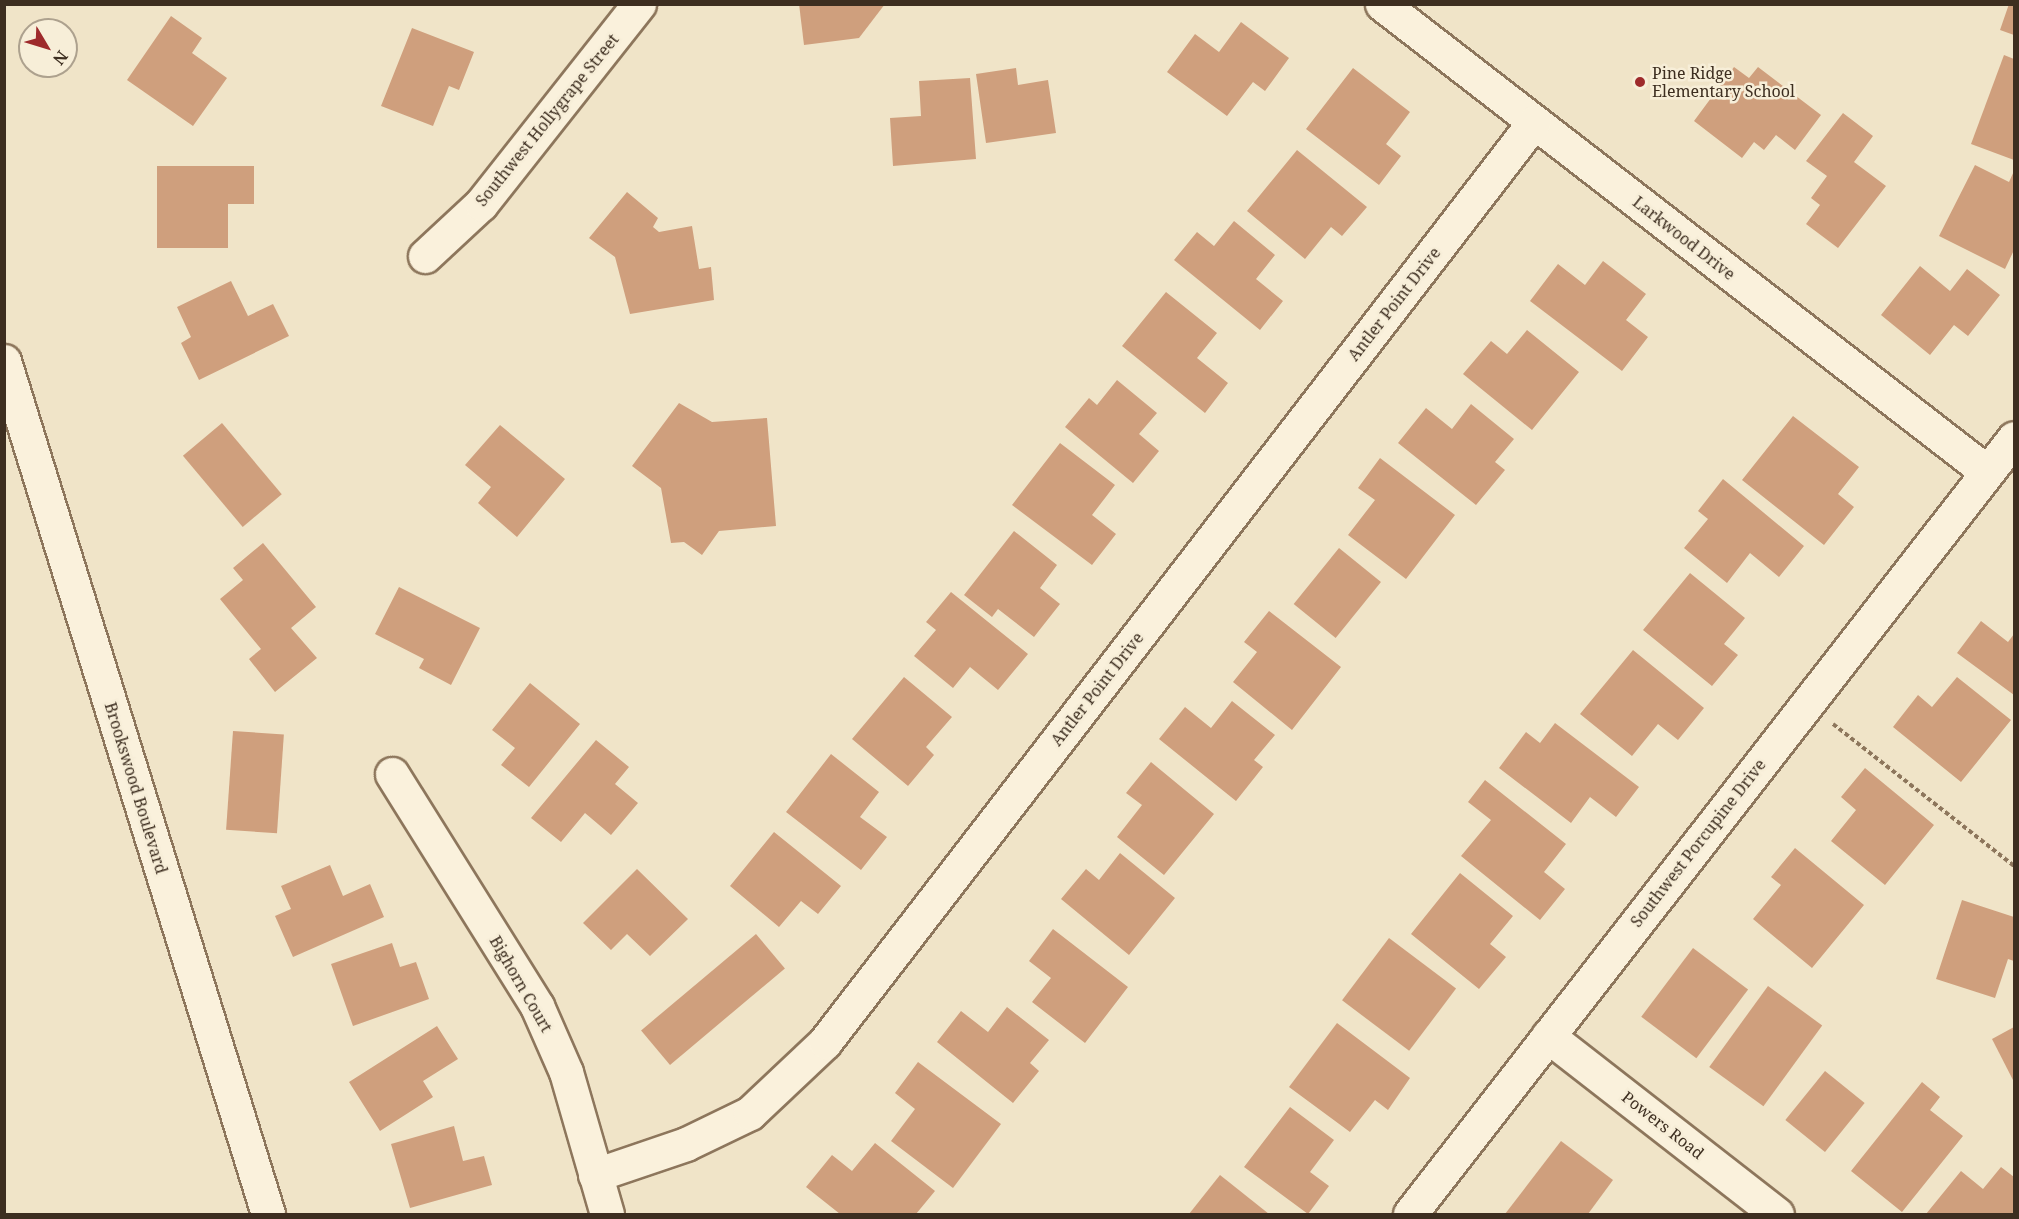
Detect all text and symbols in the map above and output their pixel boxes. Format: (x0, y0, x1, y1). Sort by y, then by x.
north arrow (18, 18, 78, 78)
street label: Southwest Hollygrape Street (472, 30, 622, 210)
text: N (48, 46, 73, 70)
place label: Pine Ridge Elementary School (1652, 63, 1795, 101)
marker: Pine Ridge Elementary School (1633, 75, 1647, 89)
street label: Larkwood Drive (1629, 192, 1739, 284)
street label: Antler Point Drive (1344, 243, 1444, 365)
street label: Antler Point Drive (1047, 628, 1147, 750)
street label: Brookswood Boulevard (101, 700, 171, 876)
street label: Southwest Porcupine Drive (1626, 755, 1770, 931)
street label: Bighorn Court (486, 932, 556, 1036)
street label: Powers Road (1618, 1087, 1708, 1163)

